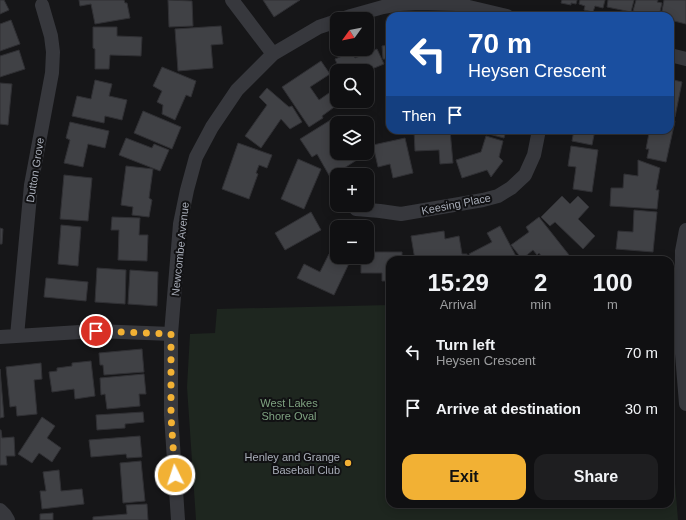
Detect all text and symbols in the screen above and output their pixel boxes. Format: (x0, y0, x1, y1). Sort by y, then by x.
north arrow (330, 12, 374, 56)
map controls (330, 12, 374, 264)
icon: left (402, 28, 454, 80)
text: 70 m (468, 28, 532, 59)
text: Heysen Crescent (468, 61, 606, 81)
button: search (330, 64, 374, 108)
icon: arrive (444, 104, 466, 126)
text: Then (402, 107, 436, 124)
button: layers (330, 116, 374, 160)
street label: Dutton Grove (24, 137, 46, 203)
button: + (330, 168, 374, 212)
street label: Keesing Place (420, 191, 492, 217)
street label: Newcombe Avenue (169, 201, 191, 297)
button: − (330, 220, 374, 264)
text: 15:29 (427, 269, 489, 296)
text: 2 (534, 269, 547, 296)
text: 100 (593, 269, 633, 296)
text: Arrival (440, 297, 477, 312)
text: min (530, 297, 551, 312)
text: m (607, 297, 618, 312)
pin (79, 314, 113, 348)
icon: arrive (85, 320, 107, 342)
text: Turn left (436, 336, 495, 353)
icon: left (402, 341, 424, 363)
text: 70 m (625, 344, 658, 361)
text: Heysen Crescent (436, 353, 536, 368)
park label: West Lakes Shore Oval (260, 397, 318, 422)
icon: arrive (402, 397, 424, 419)
text: Arrive at destination (436, 400, 581, 417)
text: 30 m (625, 400, 658, 417)
place label: Henley and Grange Baseball Club (245, 451, 340, 476)
position arrow (154, 454, 196, 496)
button: Exit (402, 454, 526, 500)
button: Share (534, 454, 658, 500)
marker: Henley and Grange Baseball Club (343, 458, 353, 468)

